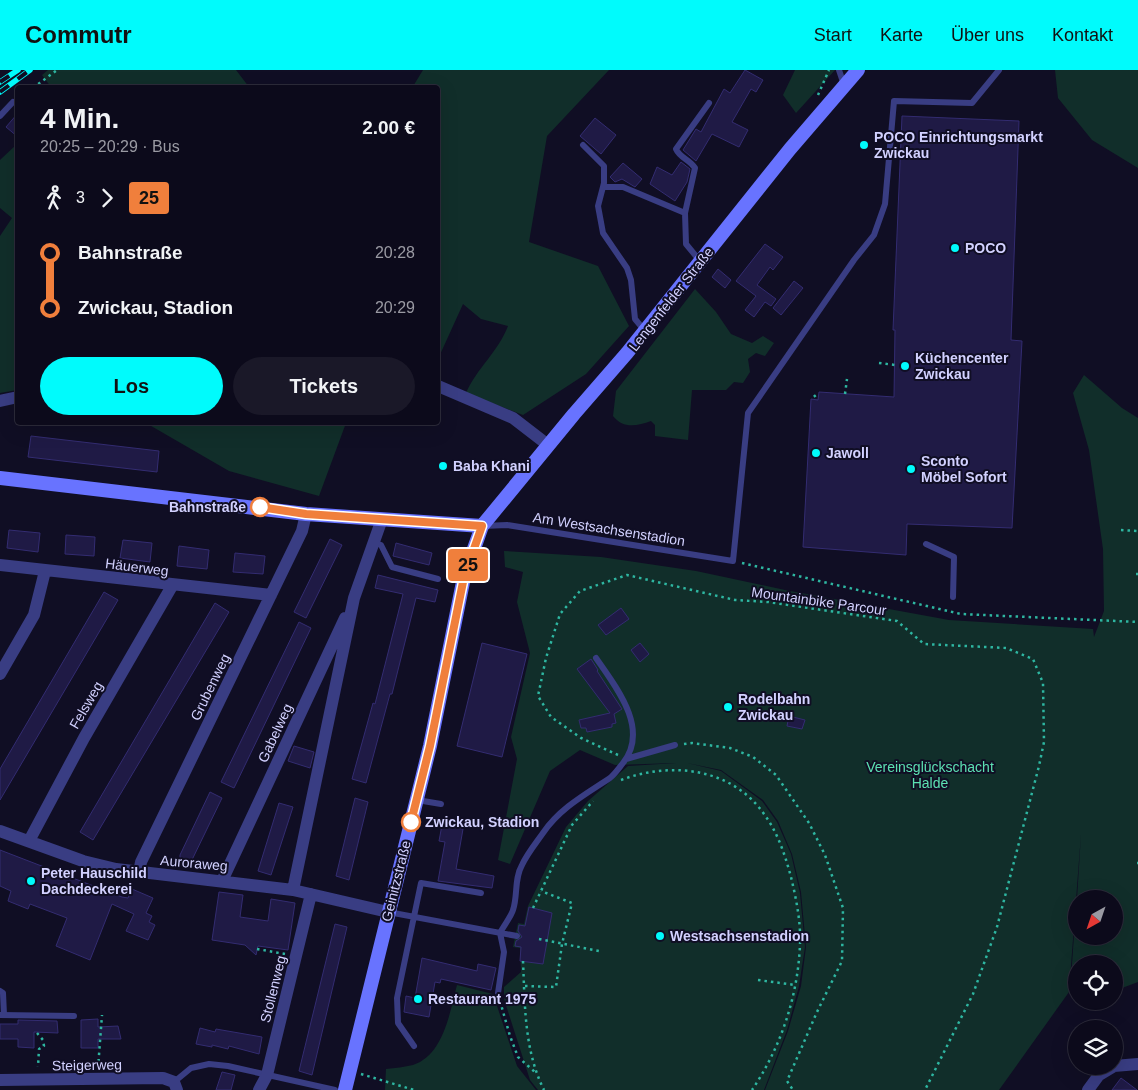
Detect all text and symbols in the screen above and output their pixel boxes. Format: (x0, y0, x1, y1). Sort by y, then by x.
text: Commutr (25, 21, 132, 48)
text: Start (814, 25, 852, 45)
text: Karte (880, 25, 923, 45)
text: Über uns (951, 25, 1024, 45)
text: Kontakt (1052, 25, 1113, 45)
text: 4 Min. (40, 103, 119, 134)
text: 2.00 € (362, 117, 415, 138)
place label: POCO Einrichtungsmarkt Zwickau (874, 129, 1043, 161)
text: 20:25 – 20:29 · Bus (40, 138, 180, 155)
marker: POCO Einrichtungsmarkt Zwickau (858, 139, 870, 151)
icon: walk (40, 184, 68, 212)
icon: forward (93, 184, 121, 212)
text: 25 (139, 188, 159, 208)
text: 3 (76, 189, 85, 206)
place label: POCO (965, 240, 1006, 256)
text: Bahnstraße (78, 242, 183, 263)
marker: POCO (949, 242, 961, 254)
text: 20:28 (375, 244, 415, 261)
street label: Lengenfelder Straße (625, 244, 717, 354)
text: Zwickau, Stadion (78, 297, 233, 318)
text: 20:29 (375, 299, 415, 316)
place label: Küchencenter Zwickau (915, 350, 1009, 382)
button: Los (40, 357, 223, 415)
button: Tickets (233, 357, 415, 415)
marker: Küchencenter Zwickau (899, 360, 911, 372)
place label: Jawoll (826, 445, 869, 461)
marker: Jawoll (810, 447, 822, 459)
place label: Sconto Möbel Sofort (921, 453, 1007, 485)
place label: Baba Khani (453, 458, 530, 474)
marker: Baba Khani (437, 460, 449, 472)
marker: Sconto Möbel Sofort (905, 463, 917, 475)
marker: Bahnstraße (250, 497, 270, 517)
place label: Bahnstraße (169, 499, 246, 515)
street label: Am Westsachsenstadion (532, 509, 686, 549)
line badge: 25 (446, 549, 490, 581)
street label: Häuerweg (104, 555, 170, 579)
text: 25 (458, 555, 478, 575)
street label: Mountainbike Parcour (750, 584, 888, 618)
street label: Grubenweg (187, 651, 233, 723)
street label: Felsweg (66, 678, 106, 732)
place label: Rodelbahn Zwickau (738, 691, 810, 723)
street label: Gabelweg (254, 701, 296, 765)
marker: Rodelbahn Zwickau (722, 701, 734, 713)
park label: Vereinsglückschacht Halde (866, 759, 994, 791)
marker: Zwickau, Stadion (401, 812, 421, 832)
place label: Zwickau, Stadion (425, 814, 539, 830)
street label: Geinitzstraße (378, 838, 414, 923)
street label: Auroraweg (160, 852, 228, 874)
place label: Peter Hauschild Dachdeckerei (41, 865, 147, 897)
marker: Peter Hauschild Dachdeckerei (25, 875, 37, 887)
north arrow (1068, 890, 1122, 945)
map controls (1068, 890, 1123, 1075)
place label: Westsachsenstadion (670, 928, 809, 944)
marker: Westsachsenstadion (654, 930, 666, 942)
street label: Stollenweg (257, 954, 289, 1024)
button: locate (1068, 955, 1123, 1010)
place label: Restaurant 1975 (428, 991, 536, 1007)
marker: Restaurant 1975 (412, 993, 424, 1005)
button: layers (1068, 1020, 1123, 1075)
street label: Steigerweg (52, 1056, 122, 1074)

